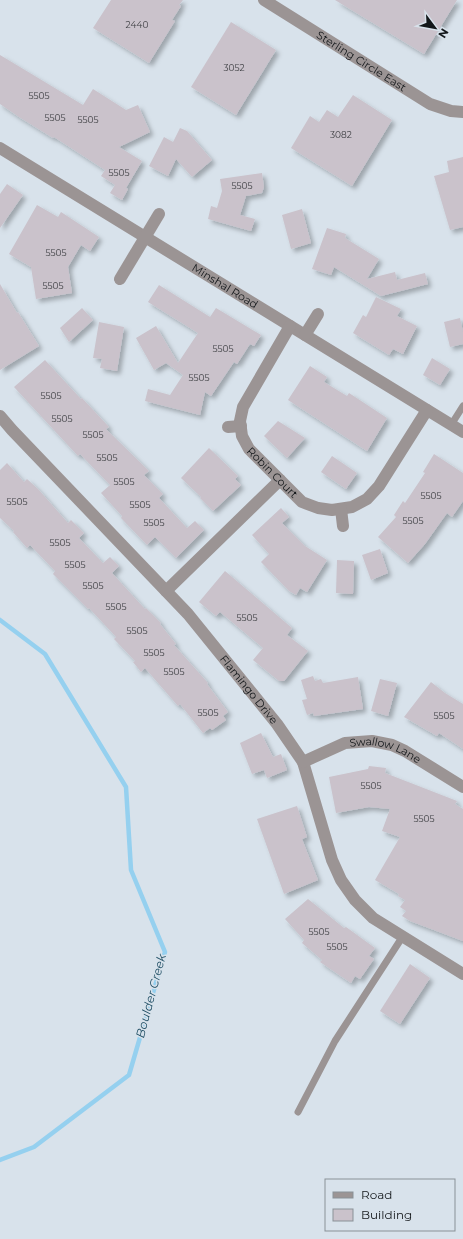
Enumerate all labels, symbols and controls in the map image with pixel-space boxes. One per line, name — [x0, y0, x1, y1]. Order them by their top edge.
north arrow — [415, 8, 455, 48]
house number: 2440 — [126, 19, 148, 30]
text: N — [435, 26, 452, 41]
street label: Sterling Circle East — [314, 28, 409, 95]
house number: 3052 — [223, 62, 245, 73]
house number: 5505 — [28, 90, 50, 101]
house number: 5505 — [44, 112, 66, 123]
house number: 5505 — [77, 114, 99, 125]
house number: 3082 — [330, 129, 352, 140]
house number: 5505 — [108, 167, 130, 178]
house number: 5505 — [231, 180, 253, 191]
house number: 5505 — [45, 247, 67, 258]
street label: Minshal Road — [189, 260, 261, 312]
house number: 5505 — [42, 280, 64, 291]
house number: 5505 — [212, 343, 234, 354]
house number: 5505 — [188, 372, 210, 383]
house number: 5505 — [40, 390, 62, 401]
house number: 5505 — [51, 413, 73, 424]
house number: 5505 — [82, 429, 104, 440]
street label: Robin Court — [244, 444, 301, 501]
house number: 5505 — [96, 452, 118, 463]
house number: 5505 — [113, 476, 135, 487]
house number: 5505 — [420, 490, 442, 501]
house number: 5505 — [6, 496, 28, 507]
house number: 5505 — [129, 499, 151, 510]
house number: 5505 — [402, 515, 424, 526]
house number: 5505 — [143, 517, 165, 528]
house number: 5505 — [49, 537, 71, 548]
house number: 5505 — [64, 559, 86, 570]
house number: 5505 — [82, 580, 104, 591]
house number: 5505 — [105, 601, 127, 612]
house number: 5505 — [236, 612, 258, 623]
house number: 5505 — [126, 625, 148, 636]
house number: 5505 — [143, 647, 165, 658]
street label: Flamingo Drive — [217, 652, 281, 727]
house number: 5505 — [163, 666, 185, 677]
house number: 5505 — [197, 707, 219, 718]
house number: 5505 — [433, 710, 455, 721]
street label: Swallow Lane — [349, 734, 424, 766]
house number: 5505 — [360, 780, 382, 791]
house number: 5505 — [413, 813, 435, 824]
house number: 5505 — [308, 926, 330, 937]
house number: 5505 — [326, 941, 348, 952]
water label: Boulder Creek — [132, 952, 169, 1039]
legend — [325, 1179, 455, 1231]
text: Road — [361, 1187, 392, 1202]
text: Building — [361, 1207, 412, 1222]

